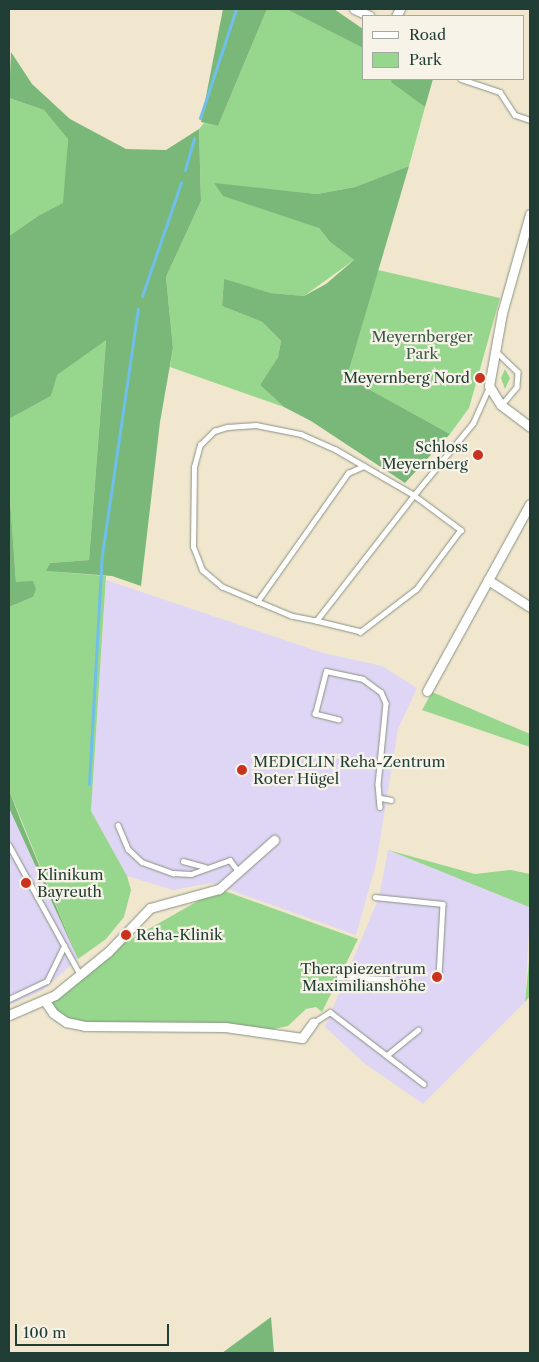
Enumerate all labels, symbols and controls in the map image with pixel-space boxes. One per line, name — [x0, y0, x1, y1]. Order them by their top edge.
legend — [362, 15, 524, 80]
text: Road — [409, 25, 446, 44]
text: Park — [409, 50, 442, 69]
park label: Meyernberger Park — [371, 327, 473, 362]
place label: Meyernberg Nord — [343, 369, 470, 387]
marker: Meyernberg Nord — [474, 372, 486, 384]
place label: Schloss Meyernberg — [381, 437, 468, 472]
marker: Schloss Meyernberg — [472, 449, 484, 461]
place label: MEDICLIN Reha-Zentrum Roter Hügel — [253, 752, 445, 787]
marker: MEDICLIN Reha-Zentrum Roter Hügel — [235, 763, 249, 777]
place label: Klinikum Bayreuth — [37, 865, 104, 900]
marker: Klinikum Bayreuth — [19, 876, 33, 890]
place label: Reha-Klinik — [136, 926, 223, 944]
marker: Reha-Klinik — [120, 929, 132, 941]
place label: Therapiezentrum Maximilianshöhe — [300, 959, 426, 994]
marker: Therapiezentrum Maximilianshöhe — [430, 970, 444, 984]
scale bar — [18, 1314, 171, 1346]
text: 100 m — [23, 1323, 66, 1342]

